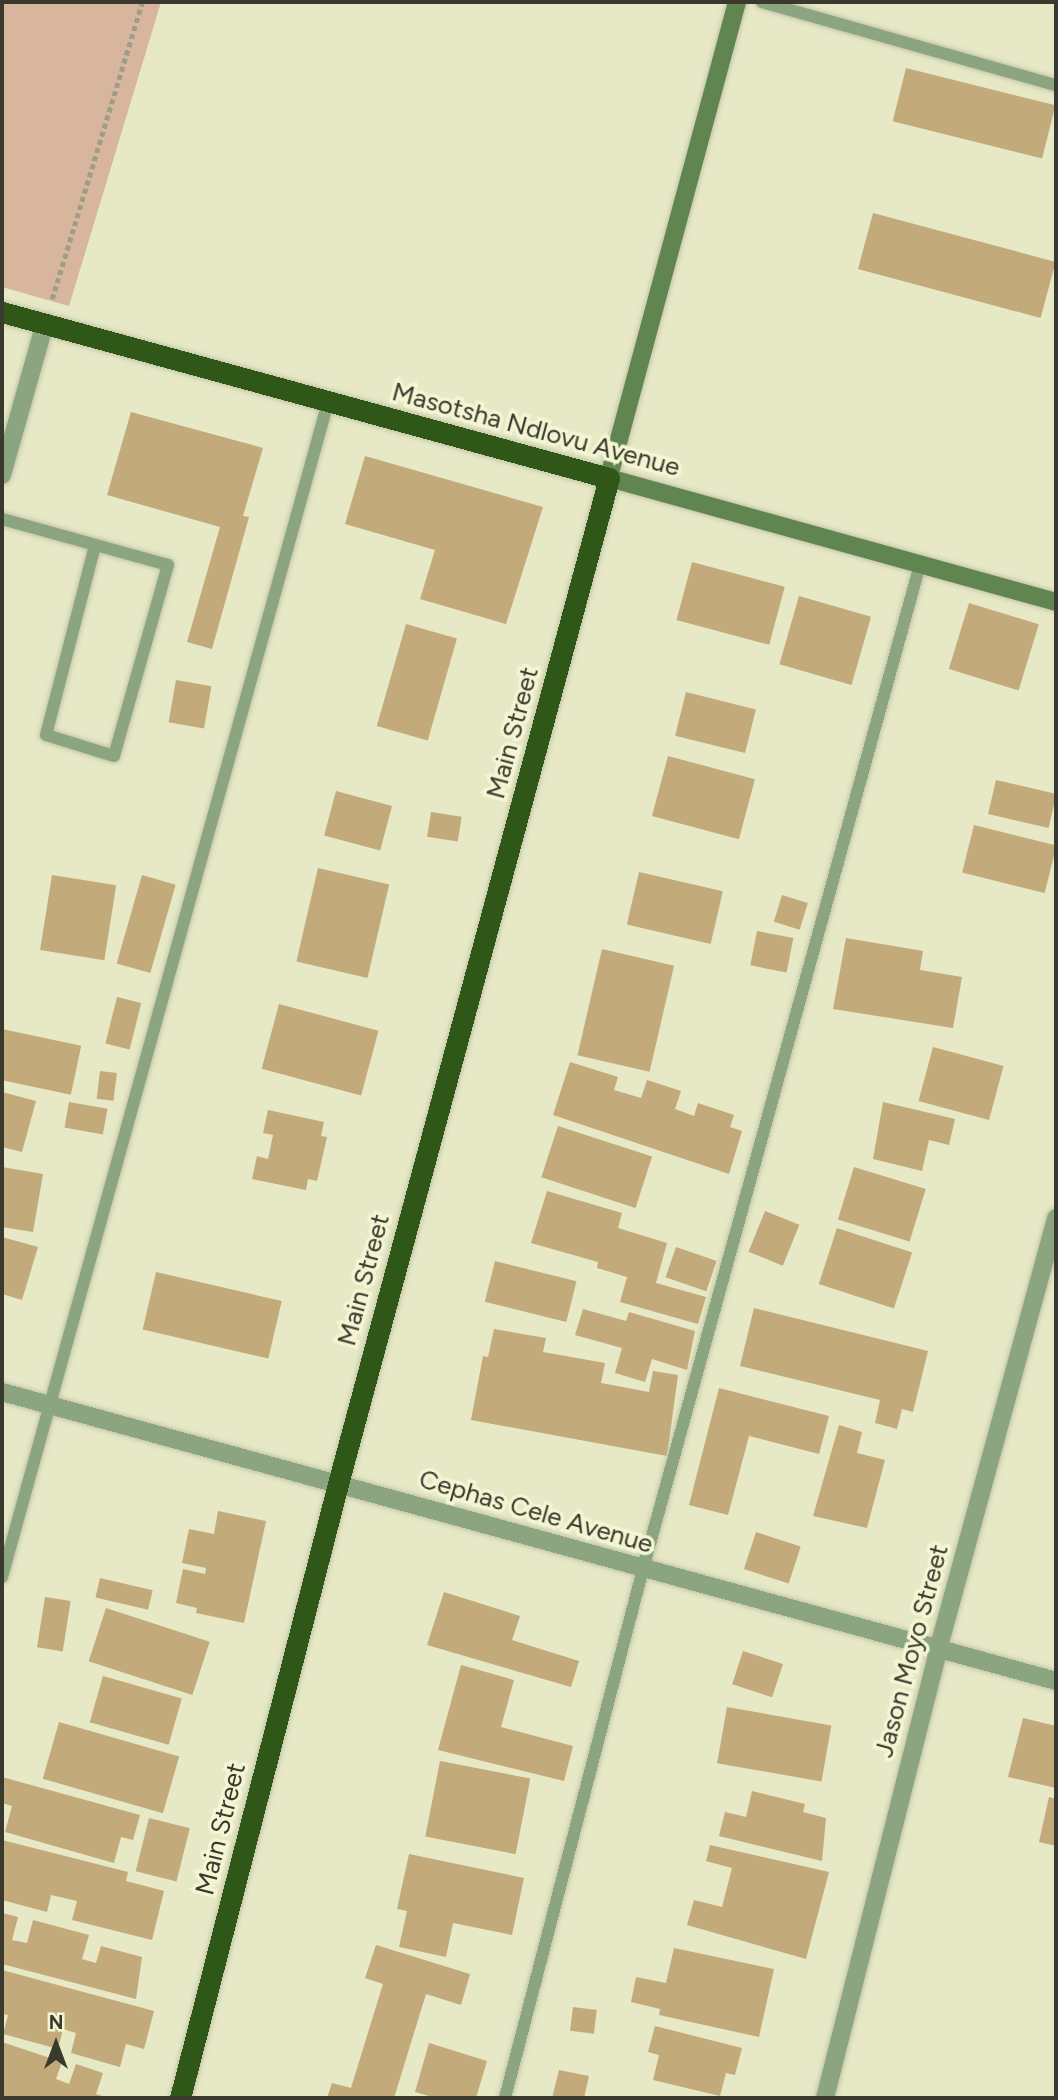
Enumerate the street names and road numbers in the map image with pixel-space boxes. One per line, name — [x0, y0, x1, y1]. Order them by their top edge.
street label: Masotsha Ndlovu Avenue — [389, 377, 683, 483]
street label: Main Street — [480, 664, 546, 802]
street label: Main Street — [331, 1211, 397, 1349]
street label: Cephas Cele Avenue — [415, 1464, 657, 1560]
street label: Jason Moyo Street — [869, 1541, 955, 1761]
street label: Main Street — [190, 1760, 252, 1898]

